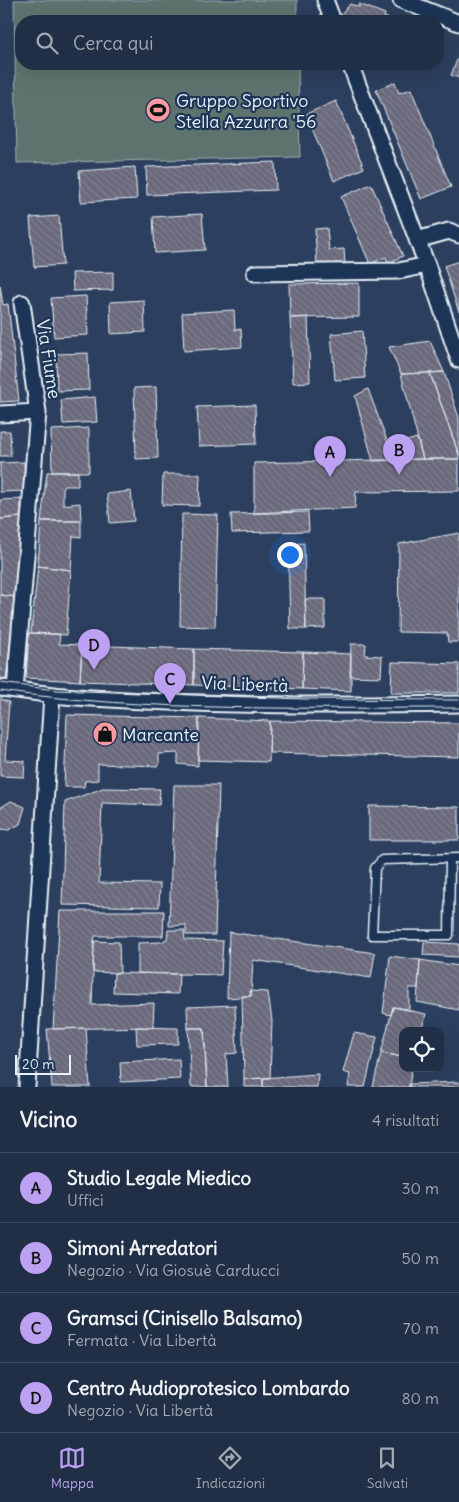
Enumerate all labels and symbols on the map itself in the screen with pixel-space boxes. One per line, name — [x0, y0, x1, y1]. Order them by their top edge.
place label: Gruppo Sportivo Stella Azzurra '56 — [176, 89, 316, 133]
sports icon: Gruppo Sportivo Stella Azzurra '56 — [145, 97, 171, 123]
street label: Via Fiume — [31, 318, 67, 400]
pin: B — [383, 434, 415, 475]
pin: A — [314, 436, 346, 477]
your location — [277, 542, 303, 568]
pin: D — [78, 629, 110, 670]
pin: C — [154, 663, 186, 704]
street label: Via Libertà — [201, 671, 289, 697]
shop icon: Marcante — [92, 721, 118, 747]
place label: Marcante — [122, 723, 199, 746]
scale bar — [15, 1052, 71, 1075]

